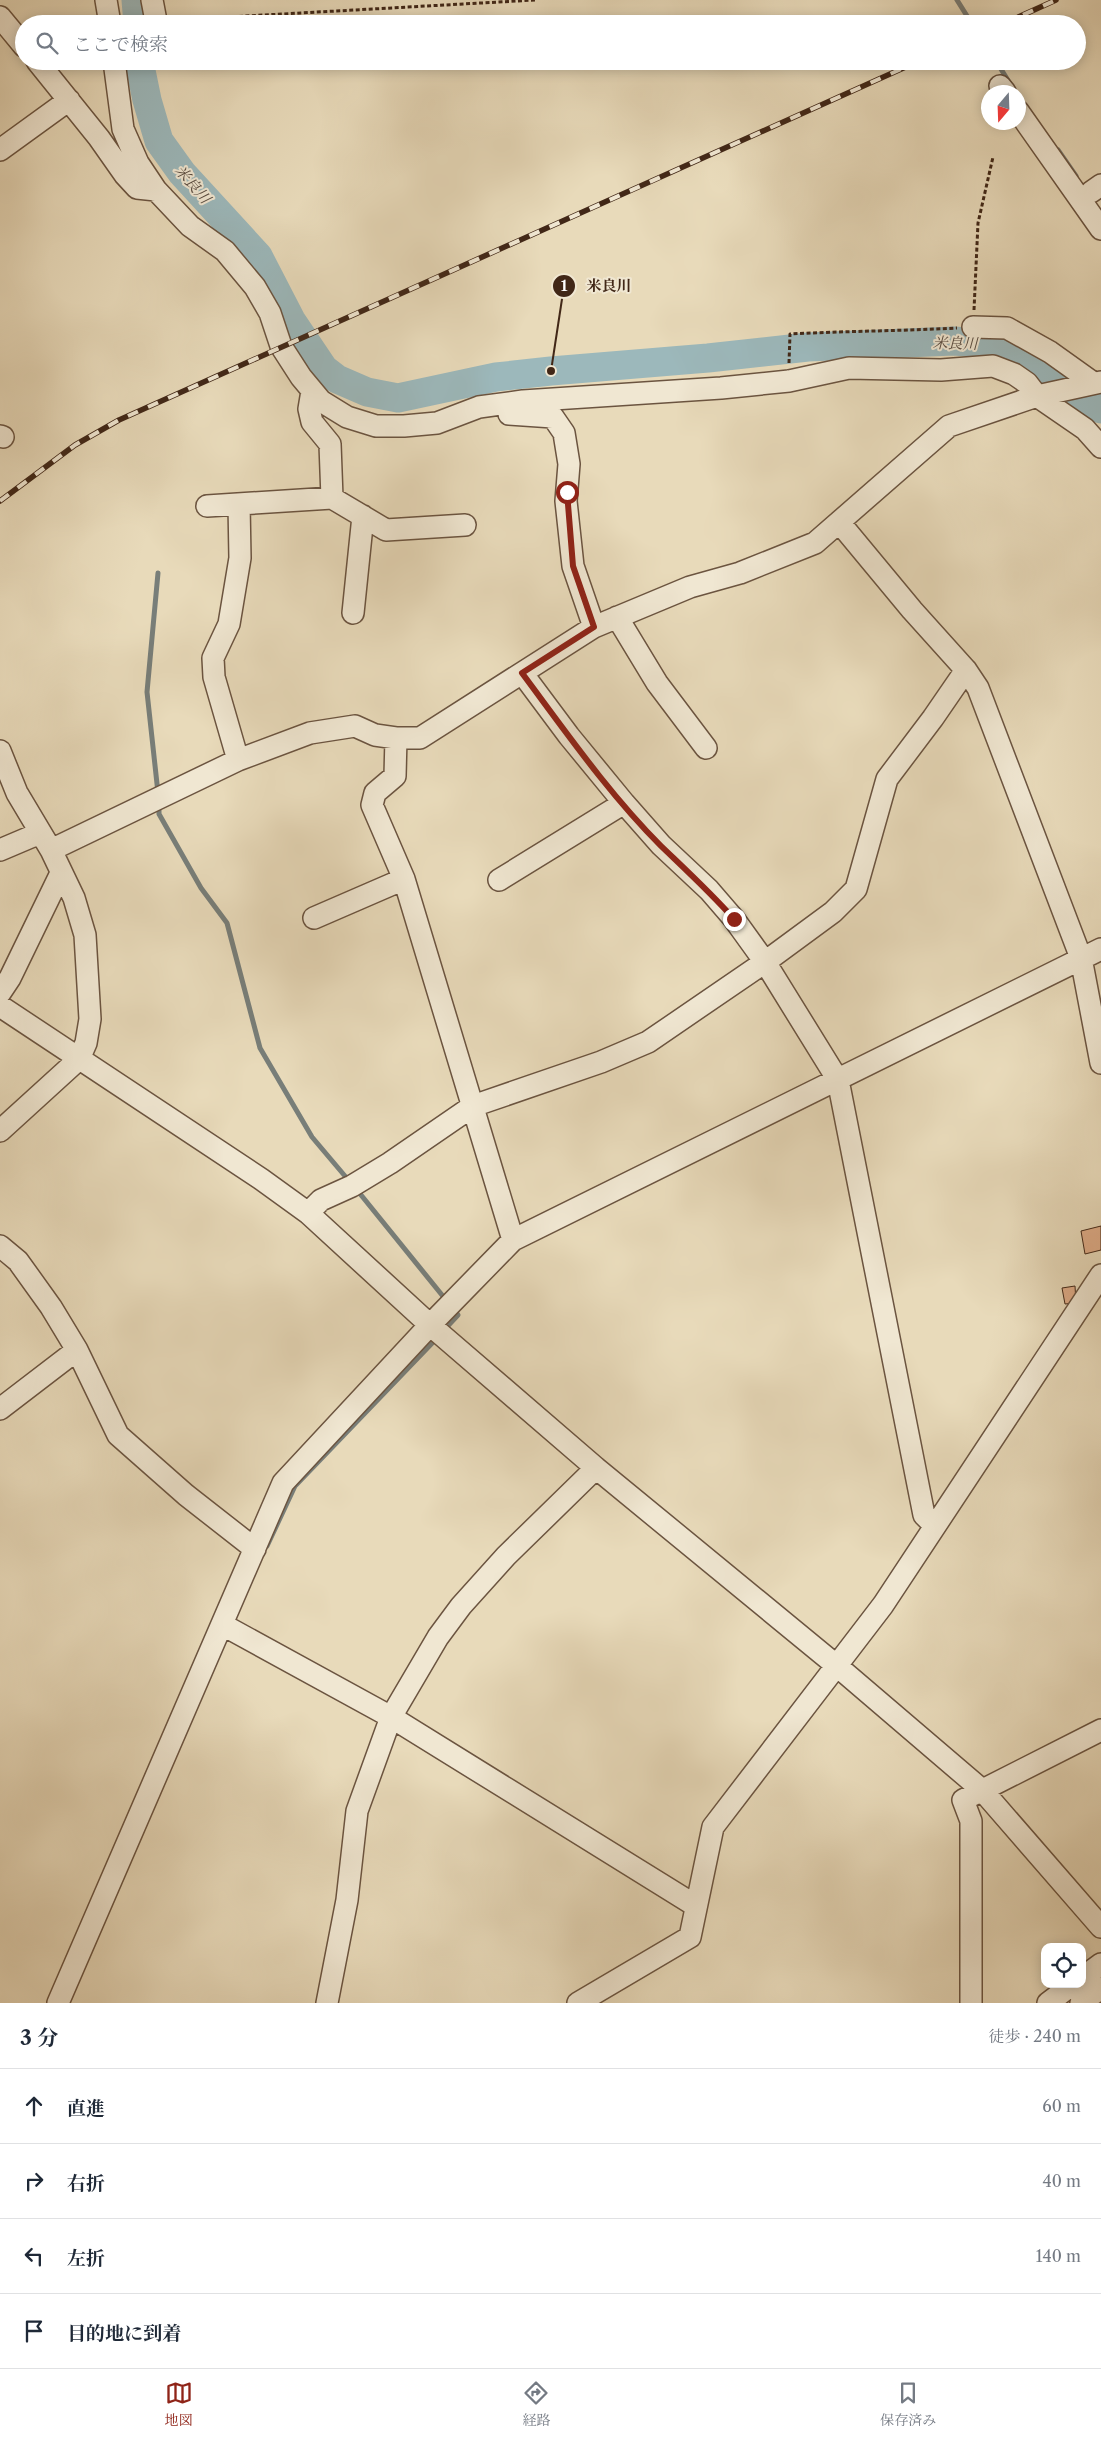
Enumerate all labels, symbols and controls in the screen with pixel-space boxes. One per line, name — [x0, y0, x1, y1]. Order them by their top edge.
search box — [15, 15, 1086, 70]
icon: search — [33, 29, 61, 57]
text: ここで検索 — [73, 33, 168, 56]
north arrow — [981, 85, 1026, 130]
water label: 米良川 — [171, 161, 216, 209]
callout: 米良川 — [551, 271, 641, 301]
text: 1 — [561, 276, 568, 295]
text: 米良川 — [586, 276, 632, 295]
water label: 米良川 — [932, 333, 980, 353]
route start — [556, 481, 579, 504]
route end — [723, 908, 746, 931]
map controls — [1041, 1943, 1086, 1988]
button: locate — [1041, 1943, 1086, 1988]
text: 3 分 — [20, 2025, 58, 2050]
text: 徒歩 · 240 m — [988, 2026, 1081, 2046]
icon: ahead — [20, 2092, 48, 2120]
text: 60 m — [1042, 2096, 1081, 2116]
text: 直進 — [67, 2097, 105, 2120]
icon: right — [20, 2167, 48, 2195]
text: 40 m — [1042, 2171, 1081, 2191]
text: 右折 — [67, 2172, 105, 2195]
icon: left — [20, 2242, 48, 2270]
text: 140 m — [1036, 2246, 1081, 2266]
text: 左折 — [67, 2247, 105, 2270]
icon: arrive — [20, 2317, 48, 2345]
text: 目的地に到着 — [67, 2322, 181, 2345]
tab: 地図 — [165, 2379, 193, 2429]
tab: 経路 — [522, 2379, 550, 2429]
tab: 保存済み — [880, 2379, 936, 2429]

